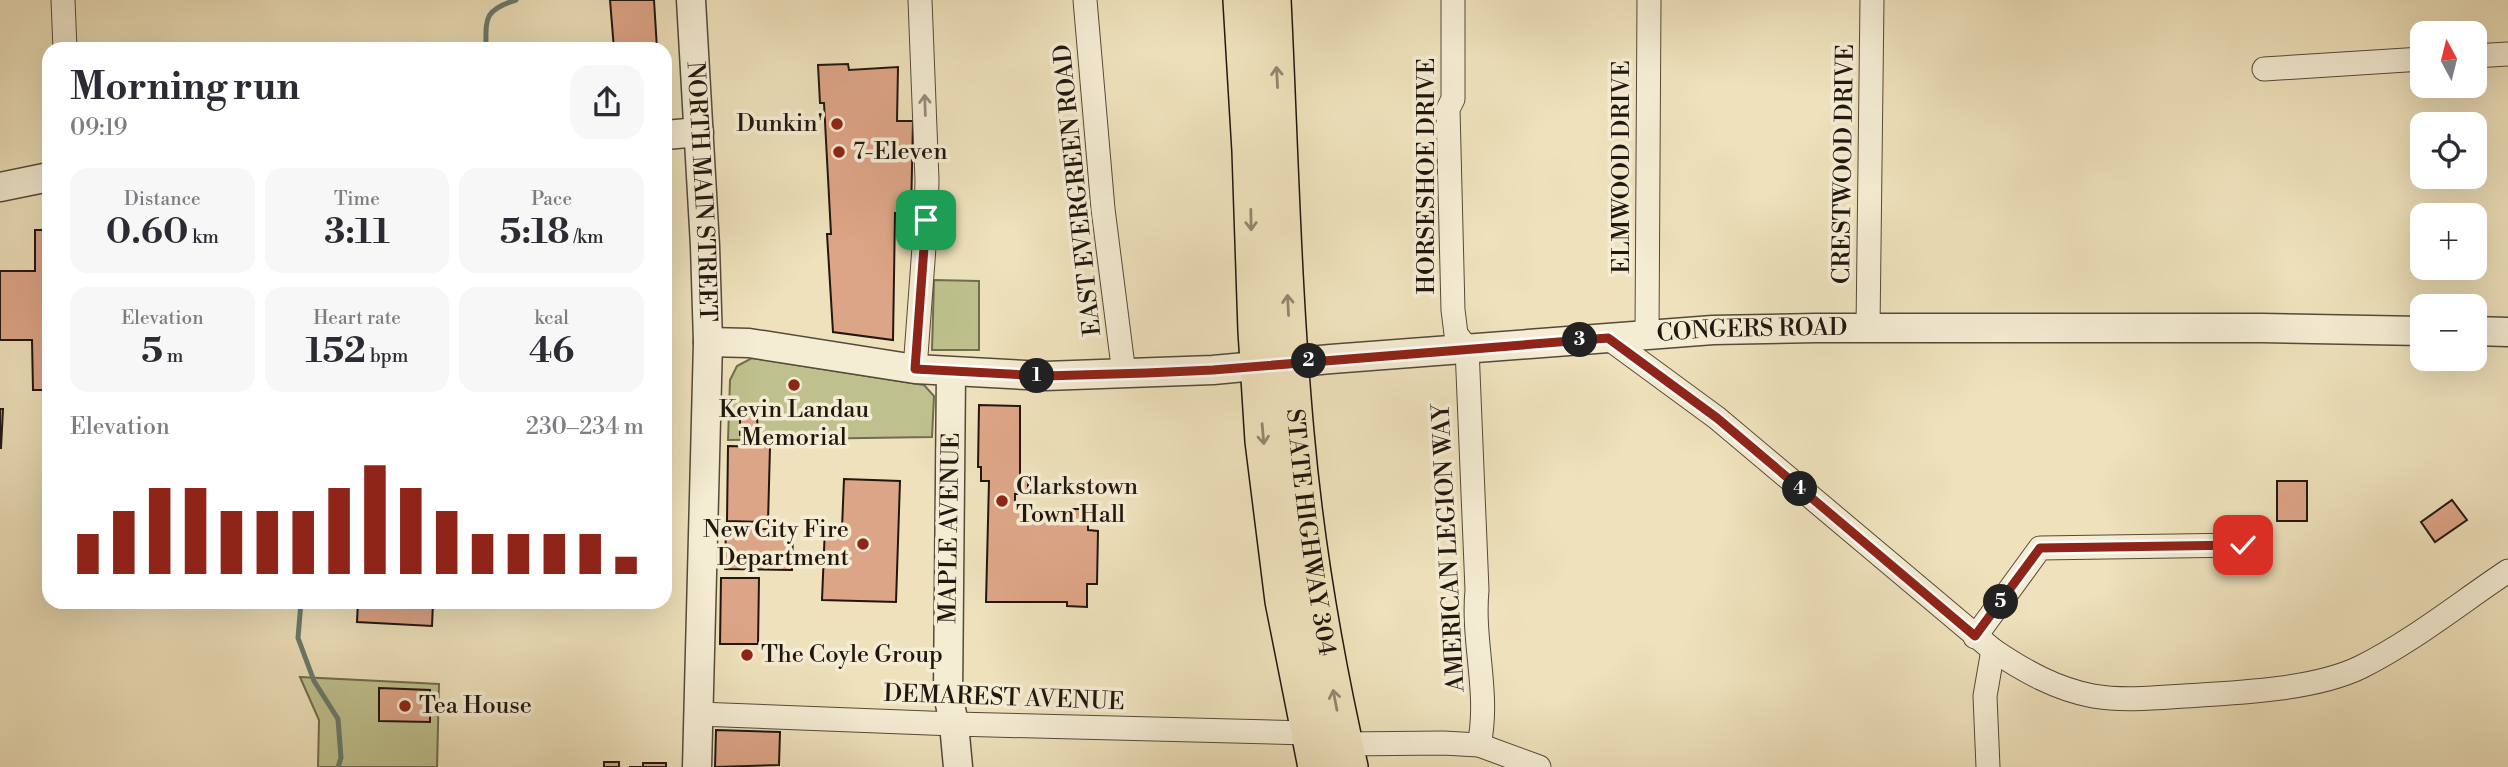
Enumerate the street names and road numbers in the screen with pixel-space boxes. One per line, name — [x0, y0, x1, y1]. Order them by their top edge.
street label: EAST EVERGREEN ROAD — [1048, 43, 1108, 337]
street label: CRESTWOOD DRIVE — [1827, 44, 1861, 284]
street label: HORSESHOE DRIVE — [1412, 58, 1442, 294]
street label: ELMWOOD DRIVE — [1607, 60, 1637, 274]
street label: NORTH MAIN STREET — [680, 61, 722, 322]
street label: CONGERS ROAD — [1656, 313, 1848, 349]
street label: AMERICAN LEGION WAY — [1426, 402, 1472, 694]
street label: STATE HIGHWAY 304 — [1279, 408, 1342, 658]
street label: MAPLE AVENUE — [933, 432, 967, 624]
street label: DEMAREST AVENUE — [883, 679, 1125, 717]

